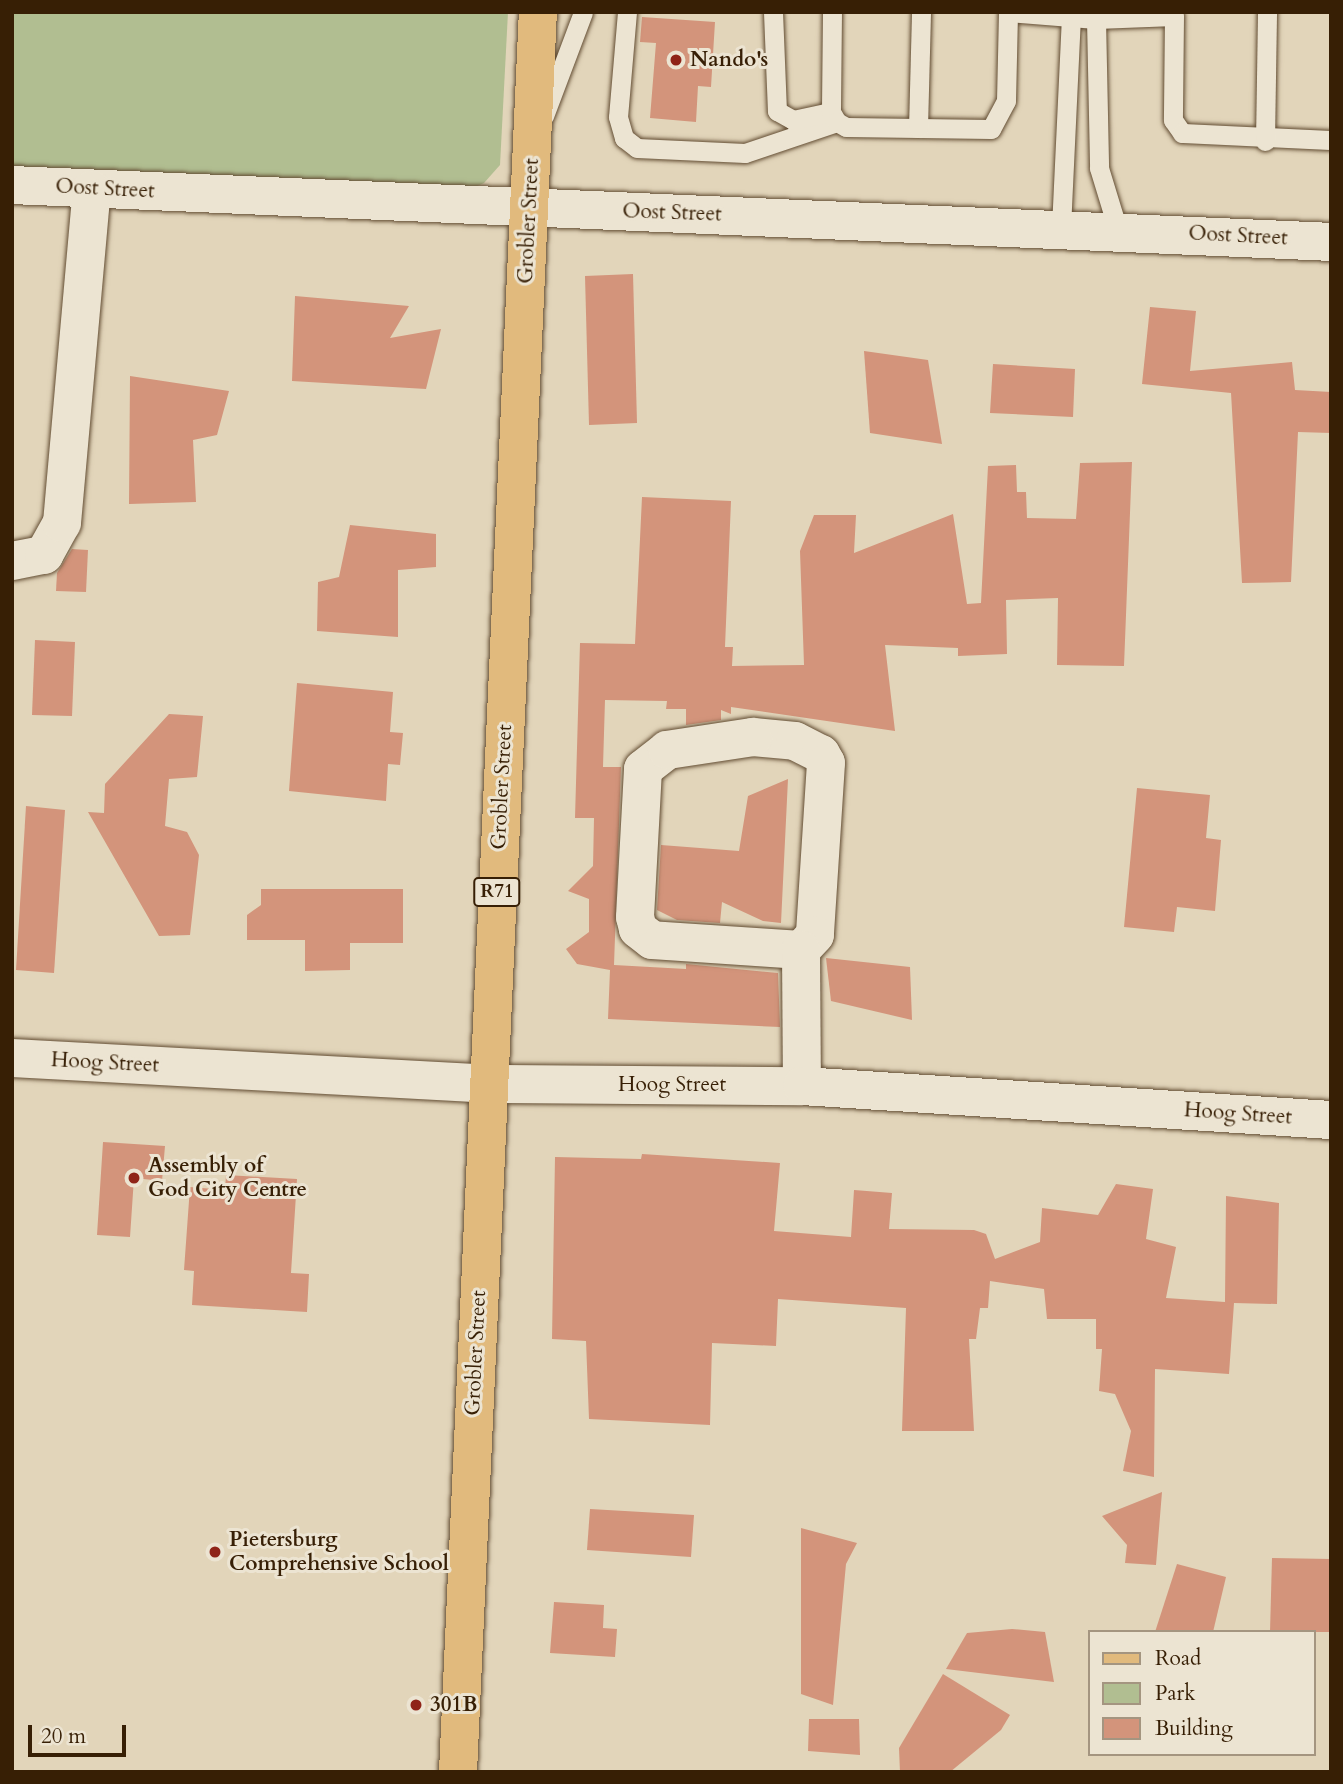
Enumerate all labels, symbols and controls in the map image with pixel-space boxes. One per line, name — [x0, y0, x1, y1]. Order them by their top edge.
place label: Nando's — [690, 47, 768, 73]
marker: Nando's — [668, 52, 684, 68]
street label: Grobler Street — [513, 158, 545, 284]
street label: Oost Street — [55, 174, 155, 204]
street label: Oost Street — [622, 199, 722, 227]
street label: Oost Street — [1188, 221, 1288, 251]
street label: Grobler Street — [486, 724, 518, 850]
road number: R71 — [472, 876, 522, 908]
street label: Hoog Street — [50, 1048, 160, 1078]
street label: Hoog Street — [618, 1072, 726, 1098]
street label: Hoog Street — [1183, 1098, 1293, 1130]
place label: Assembly of God City Centre — [148, 1153, 307, 1203]
marker: Assembly of God City Centre — [126, 1170, 142, 1186]
street label: Grobler Street — [460, 1290, 492, 1416]
place label: Pietersburg Comprehensive School — [229, 1527, 449, 1577]
marker: Pietersburg Comprehensive School — [207, 1544, 223, 1560]
legend — [1088, 1630, 1315, 1756]
text: Road — [1155, 1644, 1201, 1673]
text: Park — [1155, 1679, 1195, 1708]
place label: 301B — [430, 1692, 477, 1718]
marker: 301B — [408, 1697, 424, 1713]
scale bar — [32, 1710, 130, 1754]
text: Building — [1155, 1714, 1233, 1743]
text: 20 m — [41, 1722, 86, 1751]

